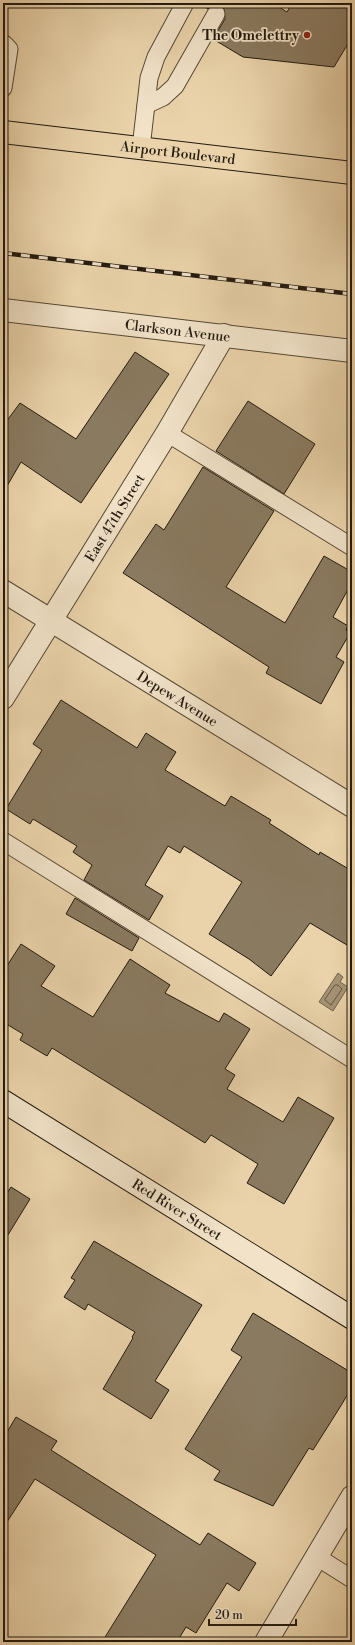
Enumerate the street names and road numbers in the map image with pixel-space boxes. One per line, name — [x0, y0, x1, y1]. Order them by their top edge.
street label: Airport Boulevard — [118, 138, 236, 169]
street label: Clarkson Avenue — [124, 316, 231, 347]
street label: East 47th Street — [81, 471, 149, 566]
street label: Depew Avenue — [133, 668, 221, 731]
street label: Red River Street — [128, 1175, 225, 1245]

